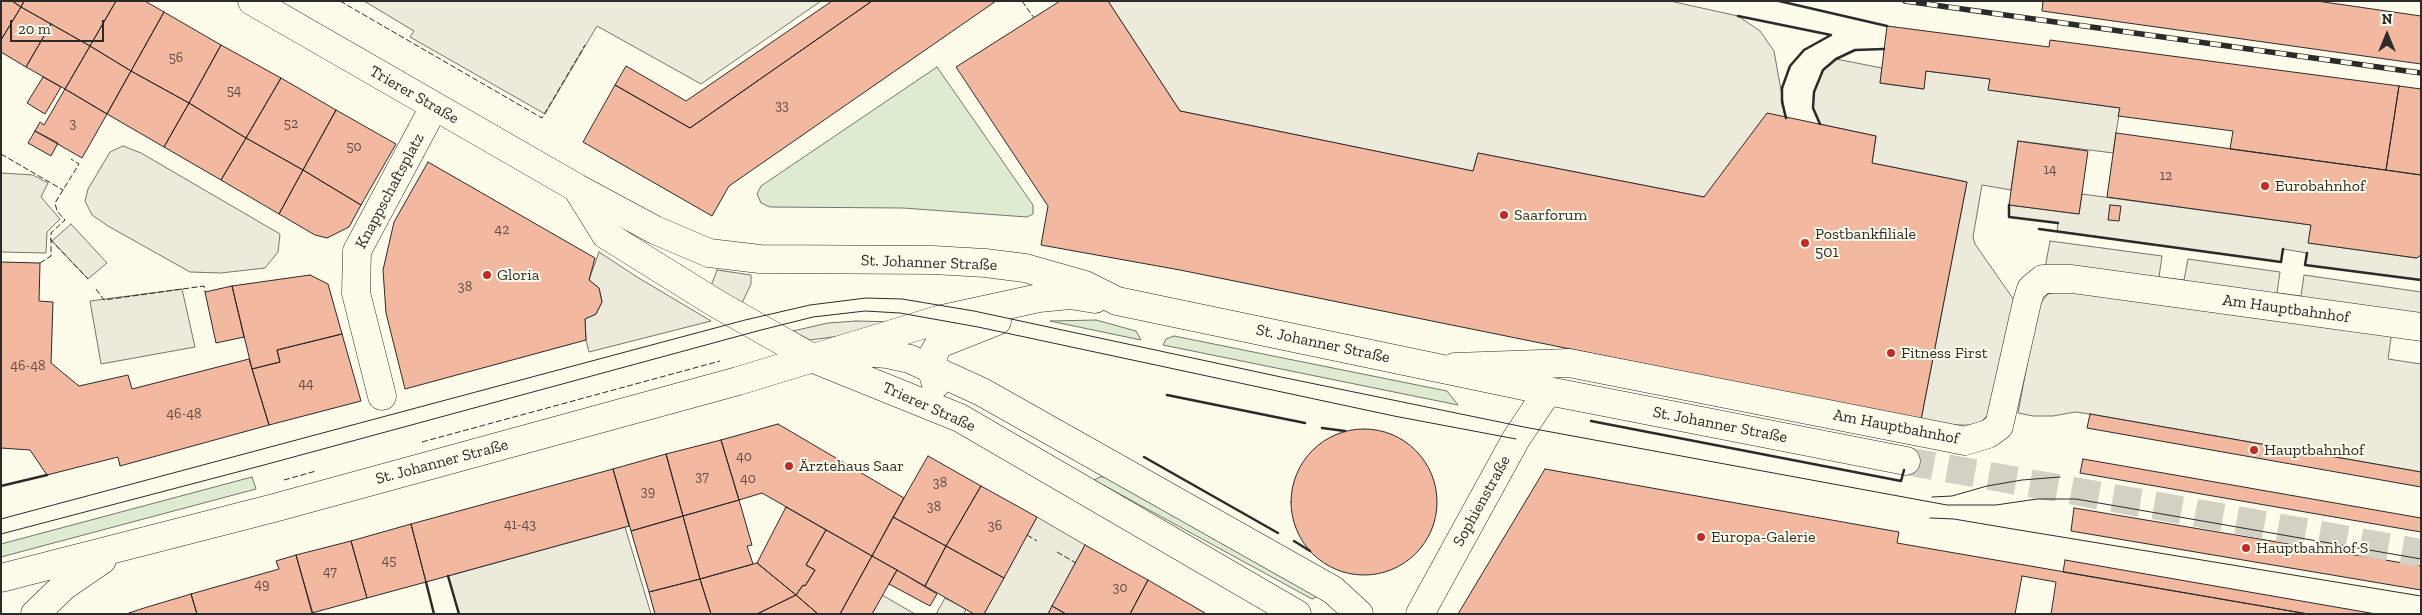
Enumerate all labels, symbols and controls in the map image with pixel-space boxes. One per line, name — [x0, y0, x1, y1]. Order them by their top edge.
scale bar — [12, 10, 106, 42]
north arrow — [2362, 10, 2412, 60]
text: N — [2382, 11, 2392, 28]
text: 20 m — [18, 20, 51, 38]
house number: 56 — [169, 50, 183, 66]
street label: Trierer Straße — [366, 62, 462, 128]
house number: 54 — [227, 83, 241, 99]
house number: 33 — [775, 98, 789, 114]
house number: 3 — [70, 116, 76, 132]
house number: 52 — [284, 116, 298, 132]
street label: Knappschaftsplatz — [351, 130, 429, 252]
house number: 50 — [346, 139, 362, 155]
house number: 14 — [2044, 162, 2056, 178]
house number: 12 — [2160, 168, 2172, 184]
place label: Eurobahnhof — [2275, 176, 2365, 196]
marker: Eurobahnhof — [2259, 180, 2271, 192]
place label: Saarforum — [1514, 205, 1587, 225]
marker: Saarforum — [1498, 209, 1510, 221]
house number: 42 — [495, 222, 509, 238]
place label: Postbankfiliale 501 — [1815, 224, 1916, 262]
marker: Postbankfiliale 501 — [1799, 237, 1811, 249]
street label: St. Johanner Straße — [861, 251, 997, 275]
place label: Gloria — [497, 265, 539, 285]
marker: Gloria — [481, 269, 493, 281]
house number: 38 — [458, 279, 472, 295]
street label: Am Hauptbahnhof — [2221, 291, 2351, 327]
street label: St. Johanner Straße — [1254, 320, 1392, 368]
place label: Fitness First — [1901, 343, 1988, 363]
marker: Fitness First — [1885, 347, 1897, 359]
house number: 46-48 — [11, 358, 45, 374]
house number: 44 — [298, 376, 314, 392]
street label: Trierer Straße — [879, 378, 979, 436]
street label: St. Johanner Straße — [1651, 403, 1789, 447]
street label: Am Hauptbahnhof — [1831, 405, 1961, 449]
house number: 46-48 — [167, 406, 201, 422]
street label: St. Johanner Straße — [374, 435, 510, 489]
place label: Hauptbahnhof — [2264, 440, 2364, 460]
marker: Hauptbahnhof — [2248, 444, 2260, 456]
house number: 40 — [736, 449, 752, 465]
street label: Sophienstraße — [1449, 452, 1515, 550]
place label: Ärztehaus Saar — [799, 456, 904, 476]
marker: Ärztehaus Saar — [783, 460, 795, 472]
house number: 37 — [695, 469, 709, 485]
house number: 40 — [740, 471, 756, 487]
house number: 38 — [933, 475, 947, 491]
house number: 39 — [641, 484, 655, 500]
house number: 38 — [927, 499, 941, 515]
house number: 41-43 — [504, 517, 536, 533]
house number: 36 — [988, 518, 1002, 534]
place label: Europa-Galerie — [1711, 527, 1815, 547]
marker: Europa-Galerie — [1695, 531, 1707, 543]
place label: Hauptbahnhof S — [2256, 538, 2368, 558]
marker: Hauptbahnhof S — [2240, 542, 2252, 554]
house number: 45 — [382, 553, 396, 569]
house number: 47 — [323, 564, 337, 580]
house number: 49 — [255, 577, 269, 593]
house number: 30 — [1113, 580, 1127, 596]

